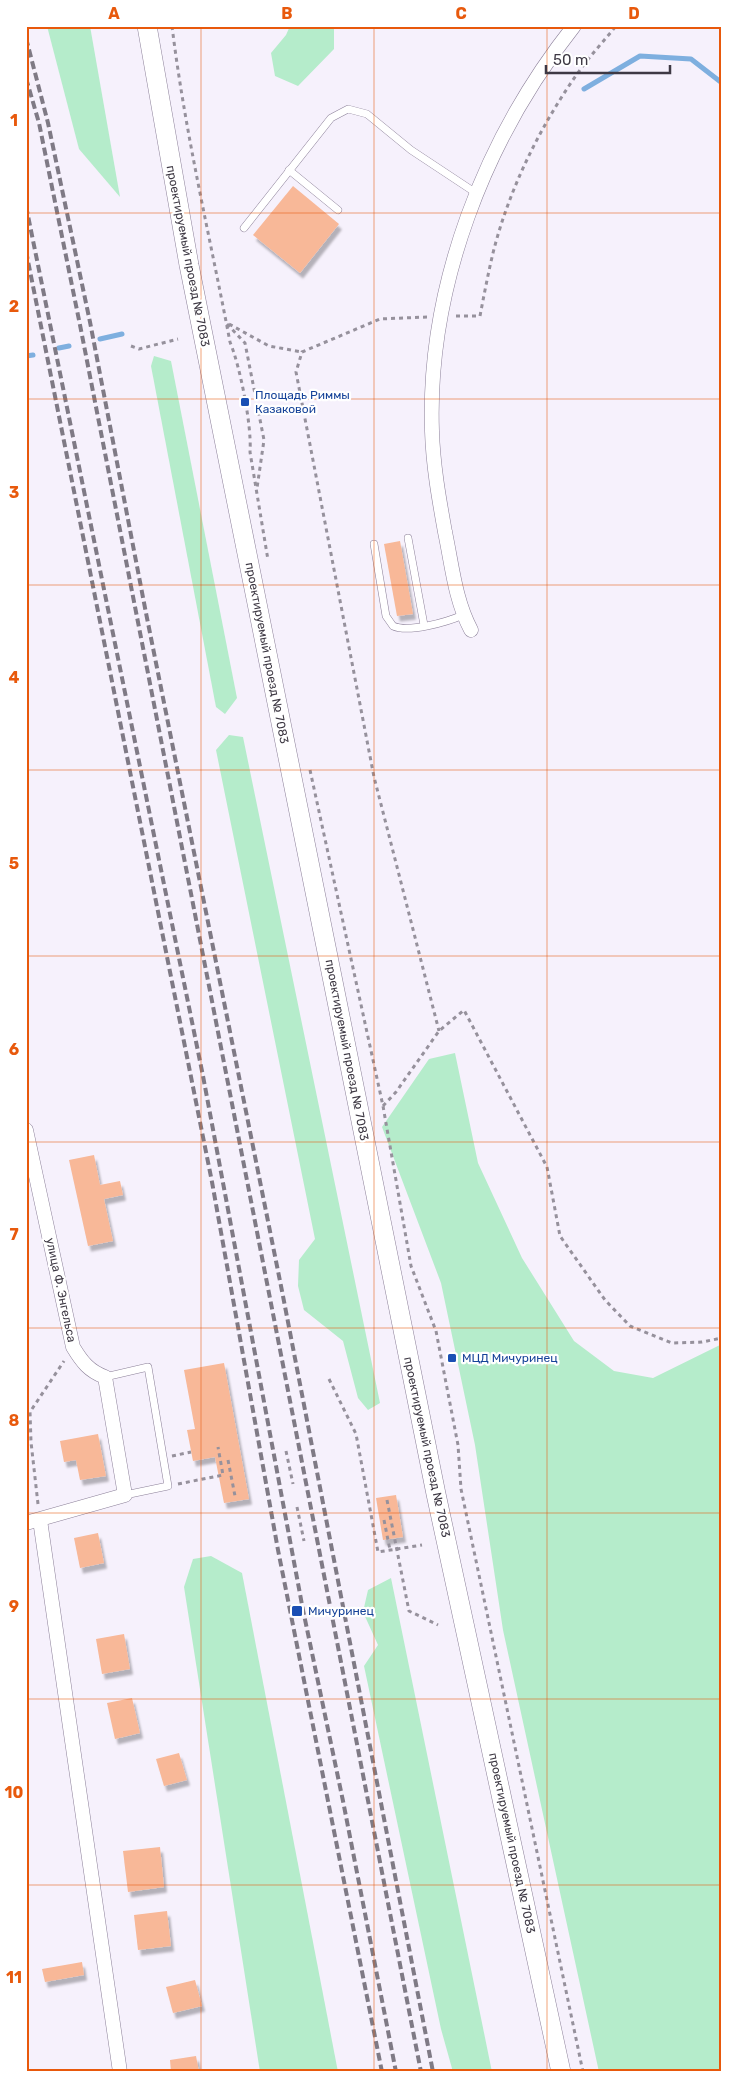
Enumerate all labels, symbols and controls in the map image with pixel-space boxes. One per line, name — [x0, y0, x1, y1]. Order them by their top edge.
text: A — [108, 4, 120, 23]
text: B — [281, 4, 293, 23]
text: C — [455, 4, 467, 23]
text: D — [628, 4, 640, 23]
scale bar — [546, 42, 669, 74]
text: 50 m — [553, 51, 588, 69]
text: 1 — [10, 111, 18, 130]
street label: проектируемый проезд № 7083 — [164, 164, 212, 348]
text: 2 — [9, 297, 19, 316]
place label: Площадь Риммы Казаковой — [255, 388, 350, 416]
marker: Площадь Риммы Казаковой — [239, 396, 251, 408]
text: 3 — [9, 483, 19, 502]
street label: проектируемый проезд № 7083 — [243, 561, 291, 745]
text: 4 — [9, 668, 20, 687]
text: 5 — [9, 854, 19, 873]
street label: проектируемый проезд № 7083 — [323, 958, 371, 1142]
text: 6 — [9, 1040, 19, 1059]
text: 7 — [9, 1225, 19, 1244]
street label: улица Ф. Энгельса — [43, 1236, 79, 1344]
place label: МЦД Мичуринец — [462, 1351, 558, 1365]
marker: МЦД Мичуринец — [446, 1352, 458, 1364]
street label: проектируемый проезд № 7083 — [401, 1355, 453, 1539]
text: 8 — [9, 1411, 20, 1430]
text: 9 — [9, 1597, 19, 1616]
marker: Мичуринец — [290, 1604, 304, 1618]
place label: Мичуринец — [308, 1604, 375, 1618]
street label: проектируемый проезд № 7083 — [486, 1751, 538, 1935]
text: 10 — [5, 1783, 24, 1802]
text: 11 — [6, 1968, 22, 1987]

